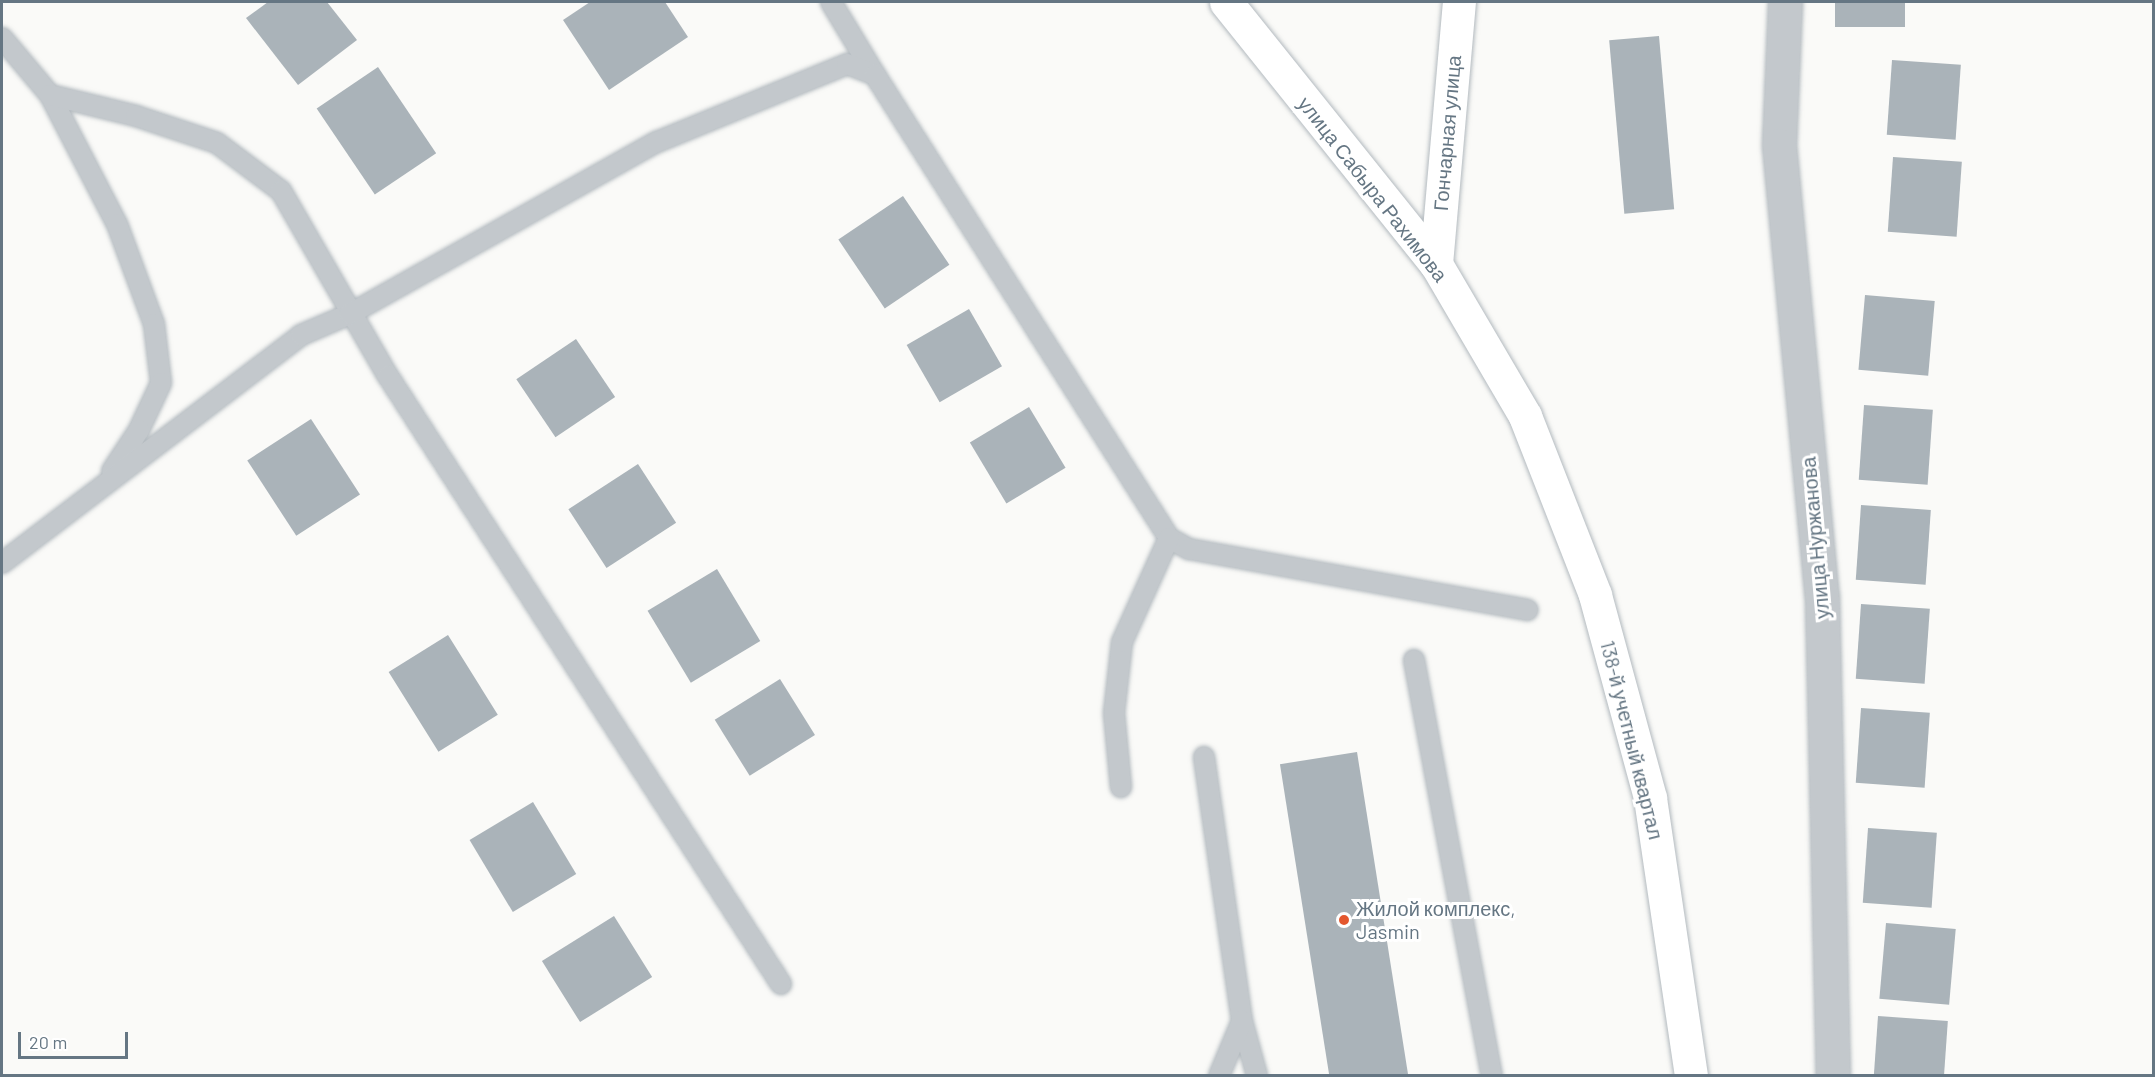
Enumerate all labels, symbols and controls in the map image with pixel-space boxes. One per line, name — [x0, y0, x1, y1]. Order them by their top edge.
street label: Гончарная улица — [1428, 54, 1466, 212]
street label: улица Сабыра Рахимова — [1293, 92, 1453, 286]
street label: улица Нуржанова — [1796, 456, 1834, 620]
street label: 138-й учетный квартал — [1596, 638, 1668, 842]
place label: Жилой комплекс, Jasmin — [1356, 897, 1516, 944]
marker: Жилой комплекс, Jasmin — [1337, 913, 1351, 927]
scale bar — [21, 1020, 130, 1058]
text: 20 m — [29, 1031, 67, 1053]

